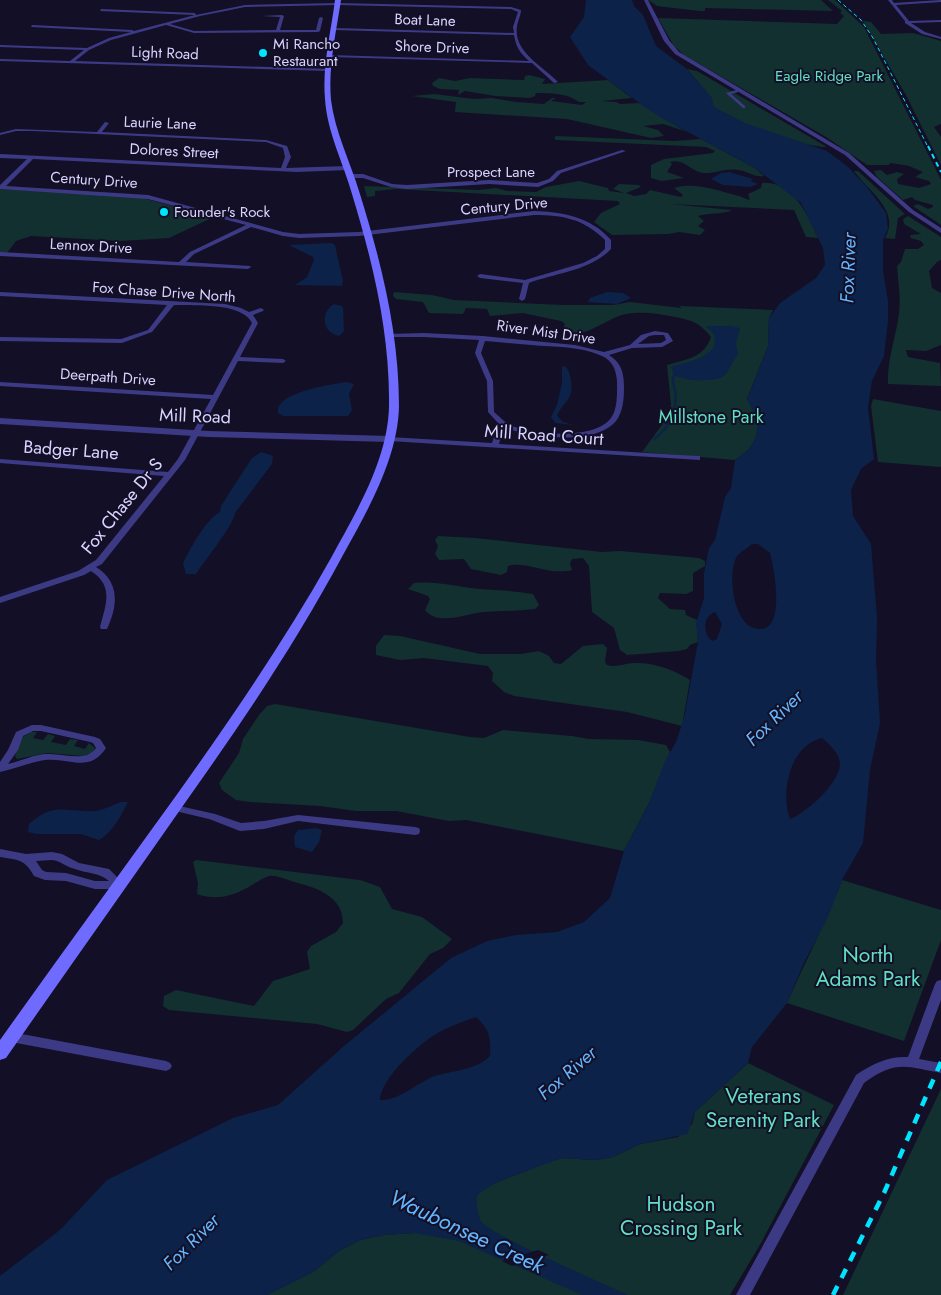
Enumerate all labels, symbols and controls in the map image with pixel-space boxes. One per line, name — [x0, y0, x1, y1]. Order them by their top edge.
street label: Boat Lane — [394, 8, 456, 32]
place label: Mi Rancho Restaurant — [273, 33, 340, 72]
street label: Shore Drive — [394, 35, 470, 59]
street label: Light Road — [131, 41, 199, 65]
marker: Mi Rancho Restaurant — [257, 47, 269, 59]
park label: Eagle Ridge Park — [775, 65, 883, 87]
street label: Laurie Lane — [123, 111, 197, 135]
street label: Dolores Street — [129, 138, 219, 164]
street label: Prospect Lane — [447, 161, 535, 183]
street label: Century Drive — [50, 166, 139, 194]
street label: Century Drive — [460, 191, 549, 221]
place label: Founder's Rock — [174, 201, 270, 223]
marker: Founder's Rock — [158, 206, 170, 218]
water label: Fox River — [833, 231, 863, 304]
street label: Lennox Drive — [49, 233, 133, 259]
street label: Fox Chase Drive North — [92, 276, 236, 308]
street label: River Mist Drive — [495, 314, 597, 350]
street label: Deerpath Drive — [59, 363, 157, 391]
street label: Mill Road — [159, 402, 231, 430]
park label: Millstone Park — [658, 404, 764, 430]
street label: Mill Road Court — [484, 418, 605, 452]
street label: Badger Lane — [22, 434, 120, 466]
street label: Fox Chase Dr S — [75, 452, 169, 560]
water label: Fox River — [739, 683, 810, 752]
park label: North Adams Park — [816, 940, 921, 994]
water label: Fox River — [531, 1039, 604, 1106]
park label: Veterans Serenity Park — [706, 1081, 821, 1135]
water label: Waubonsee Creek — [384, 1181, 551, 1282]
park label: Hudson Crossing Park — [620, 1189, 743, 1243]
water label: Fox River — [156, 1206, 227, 1277]

